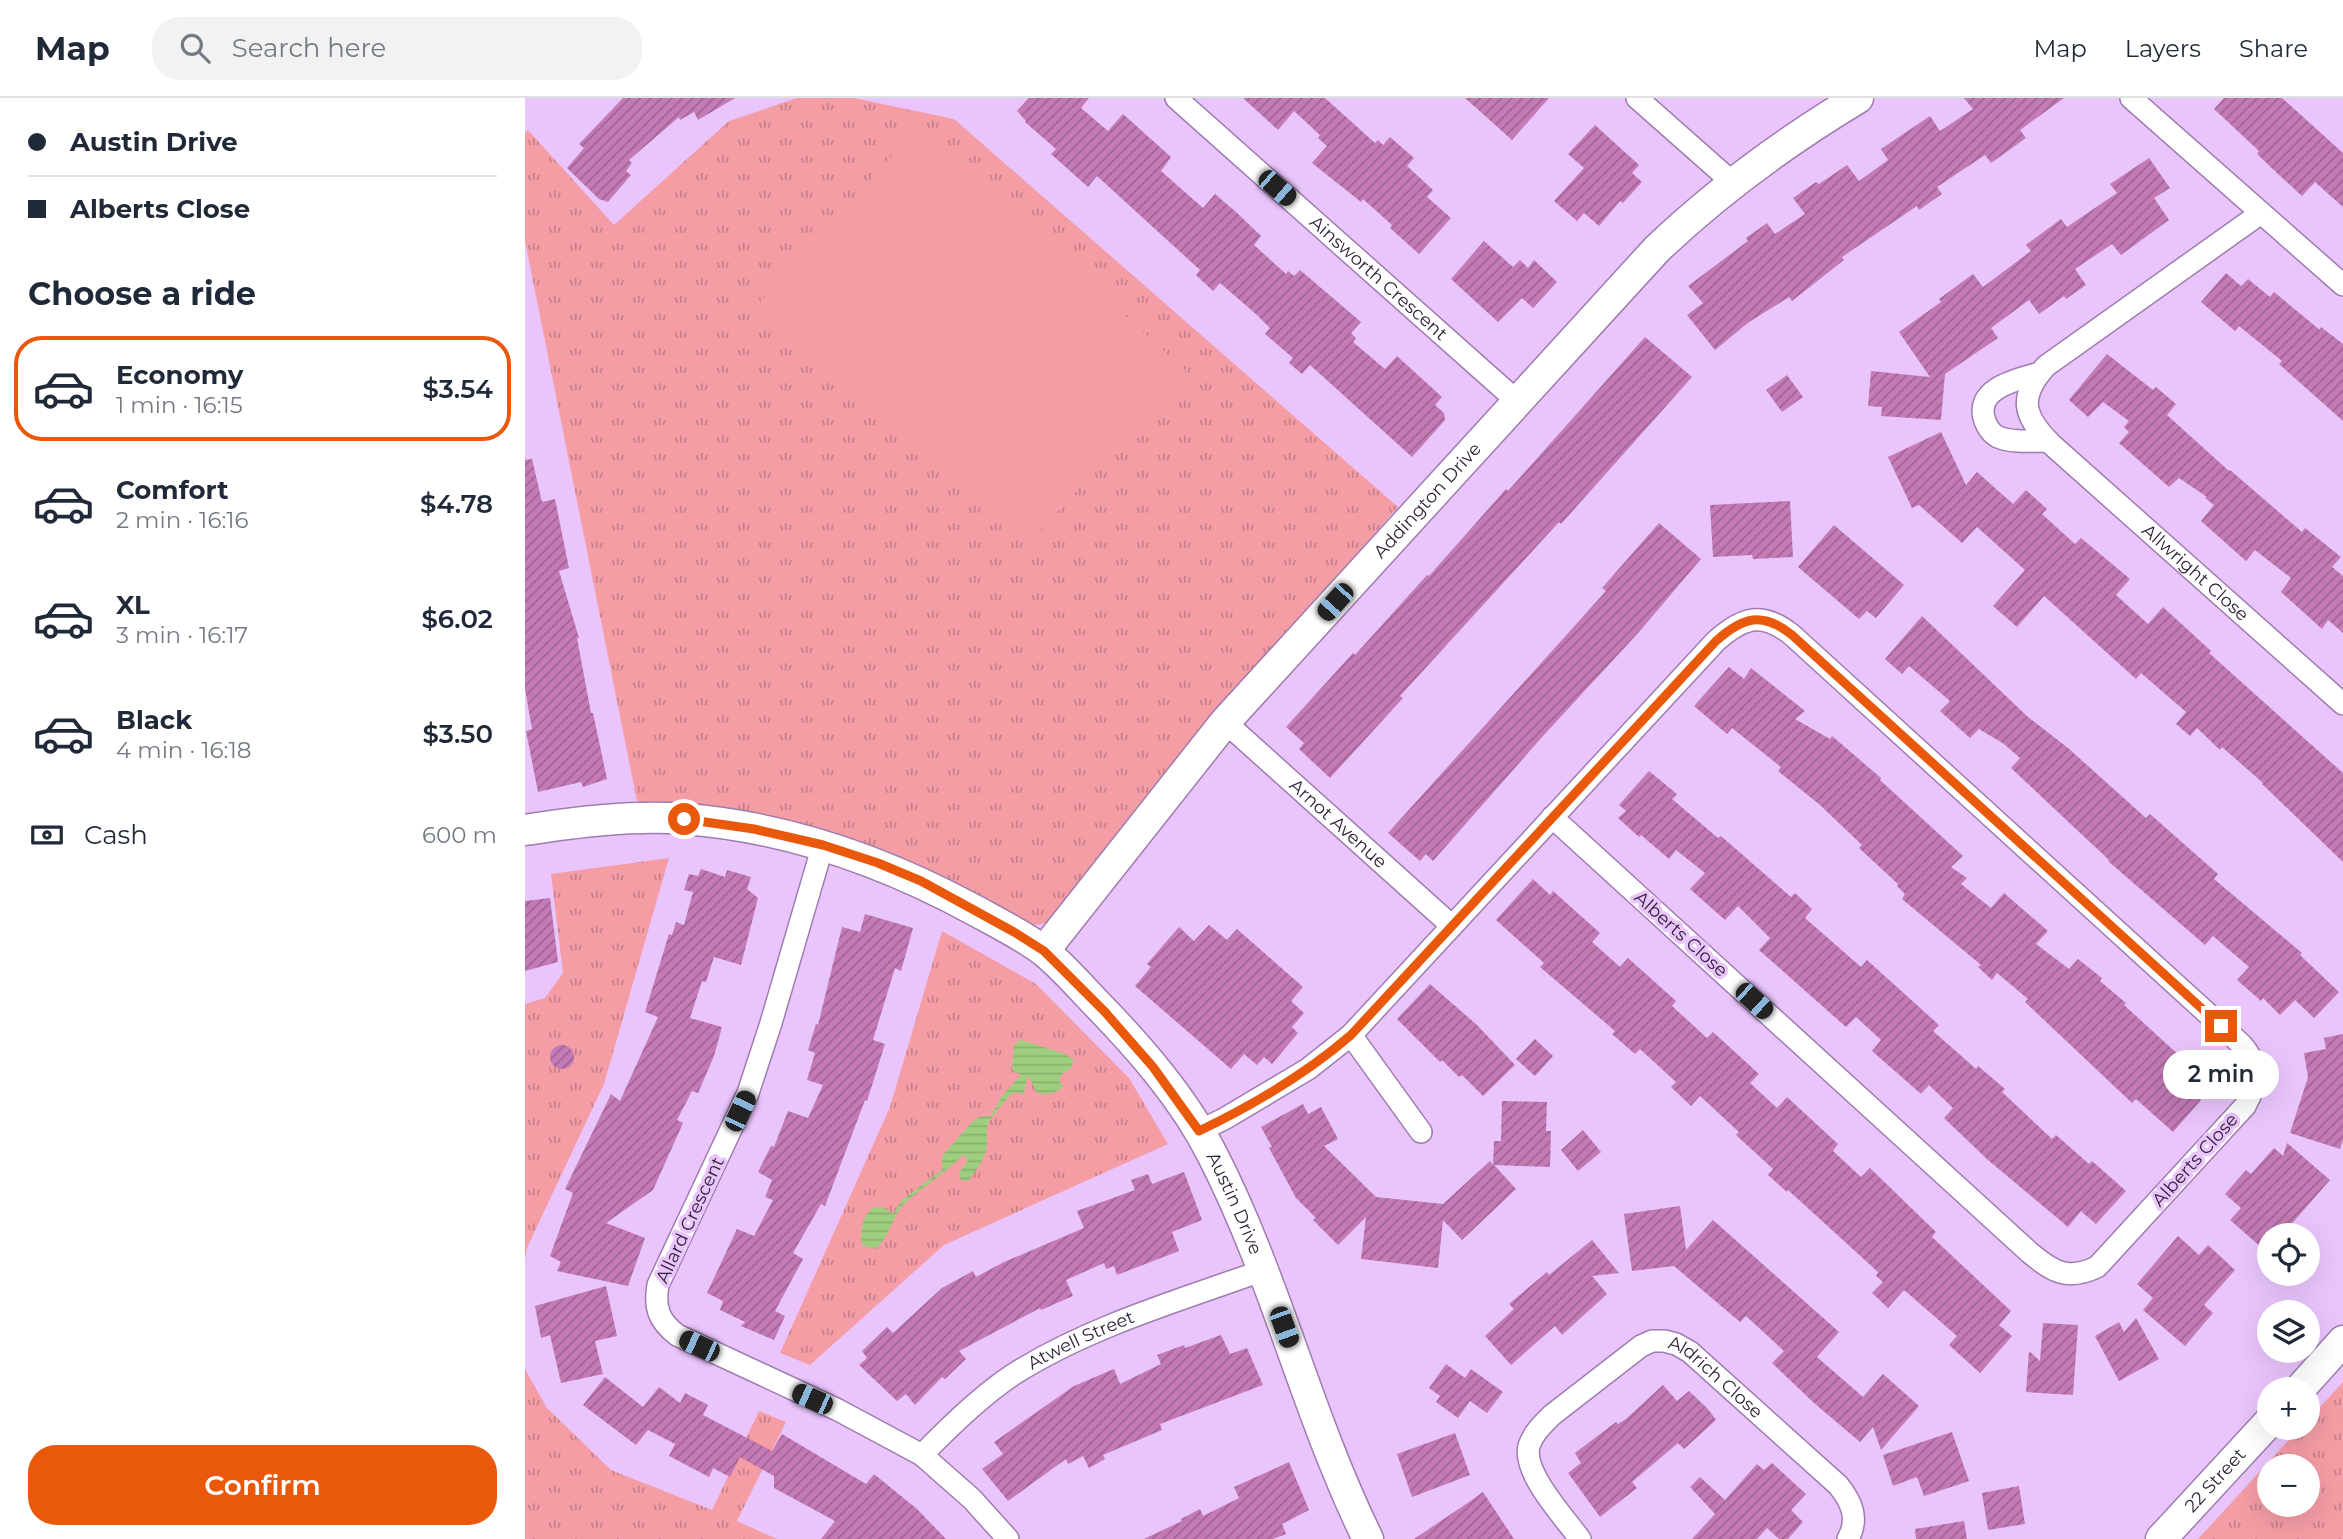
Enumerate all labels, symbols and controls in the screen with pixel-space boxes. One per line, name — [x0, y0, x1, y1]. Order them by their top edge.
search box — [152, 17, 642, 80]
text: Map — [35, 28, 110, 68]
icon: search — [176, 29, 214, 67]
text: Search here — [232, 32, 386, 64]
text: Map — [2033, 34, 2087, 63]
text: Layers — [2125, 34, 2201, 63]
text: Share — [2239, 34, 2308, 63]
text: Austin Drive — [70, 126, 238, 158]
car — [1255, 166, 1300, 210]
text: Alberts Close — [70, 193, 250, 225]
street label: Ainsworth Crescent — [1305, 211, 1452, 345]
text: Choose a ride — [28, 274, 256, 313]
icon: car — [32, 357, 95, 420]
text: Economy — [116, 359, 243, 391]
text: $3.54 — [422, 373, 493, 405]
text: 1 min · 16:15 — [116, 391, 243, 419]
street label: Addington Drive — [1369, 438, 1486, 563]
icon: car — [32, 472, 95, 535]
text: Comfort — [116, 474, 228, 506]
text: $4.78 — [420, 488, 493, 520]
text: 2 min · 16:16 — [116, 506, 249, 534]
street label: Allwright Close — [2137, 519, 2253, 626]
car — [1314, 579, 1357, 625]
icon: car — [32, 587, 95, 650]
text: XL — [116, 589, 150, 621]
text: $6.02 — [421, 603, 493, 635]
text: 3 min · 16:17 — [116, 621, 248, 649]
icon: car — [32, 702, 95, 765]
text: Black — [116, 704, 192, 736]
text: $3.50 — [423, 718, 493, 750]
text: 4 min · 16:18 — [116, 736, 251, 764]
street label: Arnot Avenue — [1285, 774, 1391, 873]
route start — [668, 803, 700, 835]
icon: cash — [28, 816, 66, 854]
text: Cash — [84, 819, 148, 851]
text: 600 m — [422, 821, 497, 849]
street label: Alberts Close — [1630, 886, 1732, 982]
car — [1732, 979, 1777, 1023]
route end — [2205, 1010, 2237, 1042]
callout: 2 min — [2163, 1051, 2279, 1100]
text: 2 min — [2188, 1060, 2254, 1088]
car — [722, 1088, 759, 1134]
street label: Alberts Close — [2147, 1109, 2243, 1211]
street label: Austin Drive — [1202, 1148, 1267, 1258]
street label: Allard Crescent — [651, 1153, 729, 1287]
map controls — [2257, 1223, 2320, 1517]
button: locate — [2257, 1223, 2320, 1286]
button: layers — [2257, 1300, 2320, 1363]
car — [1267, 1304, 1302, 1350]
street label: Atwell Street — [1024, 1306, 1137, 1374]
car — [676, 1328, 723, 1364]
street label: Aldrich Close — [1666, 1332, 1767, 1423]
button: + — [2257, 1377, 2320, 1440]
car — [789, 1381, 836, 1417]
street label: 22 Street — [2180, 1444, 2250, 1517]
button: Confirm — [28, 1445, 497, 1525]
button: − — [2257, 1454, 2320, 1517]

